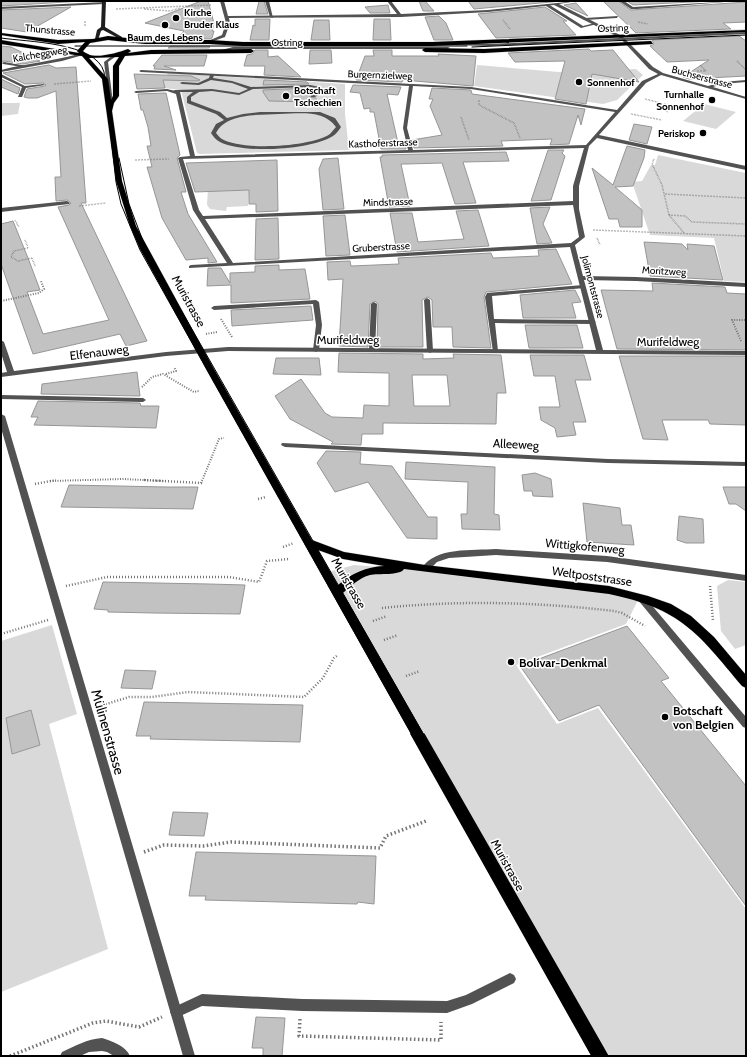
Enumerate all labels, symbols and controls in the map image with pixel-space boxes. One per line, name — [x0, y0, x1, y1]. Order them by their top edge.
place label: Kirche Bruder Klaus — [184, 6, 239, 31]
marker: Kirche Bruder Klaus — [171, 13, 181, 23]
marker: Baum des Lebens — [160, 20, 170, 30]
street label: Thunstrasse — [24, 21, 76, 39]
street label: Ostring — [597, 21, 630, 35]
place label: Baum des Lebens — [127, 31, 203, 44]
street label: Ostring — [271, 36, 304, 49]
street label: Kalcheggweg — [12, 43, 69, 65]
street label: Buchserstrasse — [670, 63, 734, 91]
street label: Burgernzielweg — [347, 67, 414, 83]
place label: Sonnenhof — [587, 76, 635, 89]
marker: Sonnenhof — [574, 77, 584, 87]
place label: Botschaft Tschechien — [294, 84, 342, 109]
place label: Turnhalle Sonnenhof — [656, 88, 705, 113]
marker: Botschaft Tschechien — [281, 91, 291, 101]
marker: Turnhalle Sonnenhof — [707, 95, 717, 105]
place label: Periskop — [658, 127, 695, 140]
marker: Periskop — [698, 128, 708, 138]
street label: Kasthoferstrasse — [348, 135, 418, 151]
street label: Mindstrasse — [363, 195, 413, 209]
street label: Gruberstrasse — [352, 239, 410, 255]
street label: Jolimontstrasse — [578, 253, 608, 320]
street label: Moritzweg — [642, 263, 687, 279]
street label: Muristrasse — [169, 273, 209, 329]
street label: Murifeldweg — [317, 332, 380, 347]
street label: Murifeldweg — [637, 334, 700, 349]
street label: Elfenauweg — [69, 341, 130, 363]
street label: Alleeweg — [493, 435, 540, 453]
street label: Wittigkofenweg — [545, 535, 626, 557]
street label: Muristrasse — [328, 555, 370, 611]
street label: Weltpoststrasse — [551, 563, 633, 589]
place label: Bolívar-Denkmal — [519, 655, 607, 670]
marker: Bolívar-Denkmal — [506, 657, 516, 667]
street label: Mülinenstrasse — [87, 687, 129, 777]
place label: Botschaft von Belgien — [673, 703, 734, 732]
marker: Botschaft von Belgien — [660, 712, 670, 722]
street label: Muristrasse — [488, 837, 528, 893]

